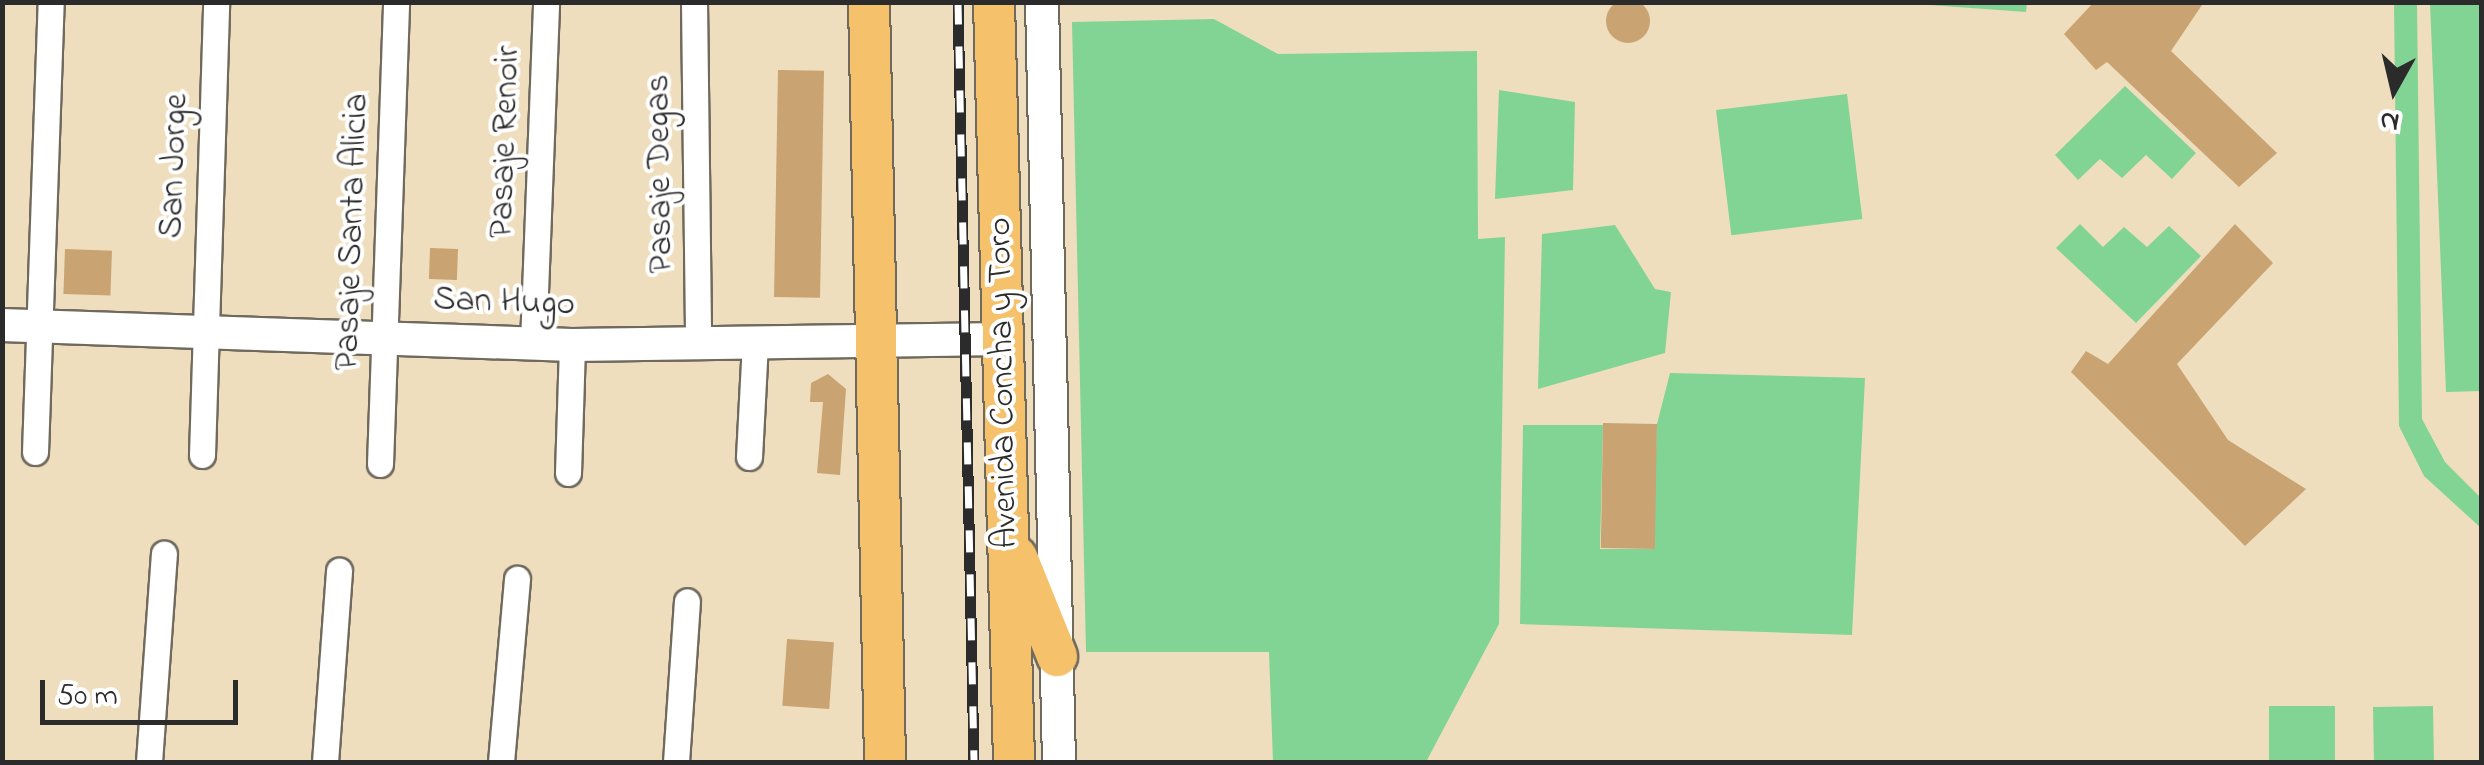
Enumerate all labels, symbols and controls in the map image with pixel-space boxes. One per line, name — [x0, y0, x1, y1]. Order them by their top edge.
north arrow — [2344, 40, 2444, 140]
street label: Pasaje Renoir — [482, 45, 530, 239]
street label: Pasaje Degas — [638, 74, 684, 274]
street label: Pasaje Santa Alicia — [327, 92, 379, 372]
street label: San Jorge — [151, 93, 199, 239]
text: N — [2378, 99, 2402, 142]
street label: Avenida Concha y Toro — [980, 217, 1028, 549]
street label: San Hugo — [433, 280, 575, 326]
scale bar — [45, 660, 242, 722]
text: 50 m — [57, 675, 118, 719]

